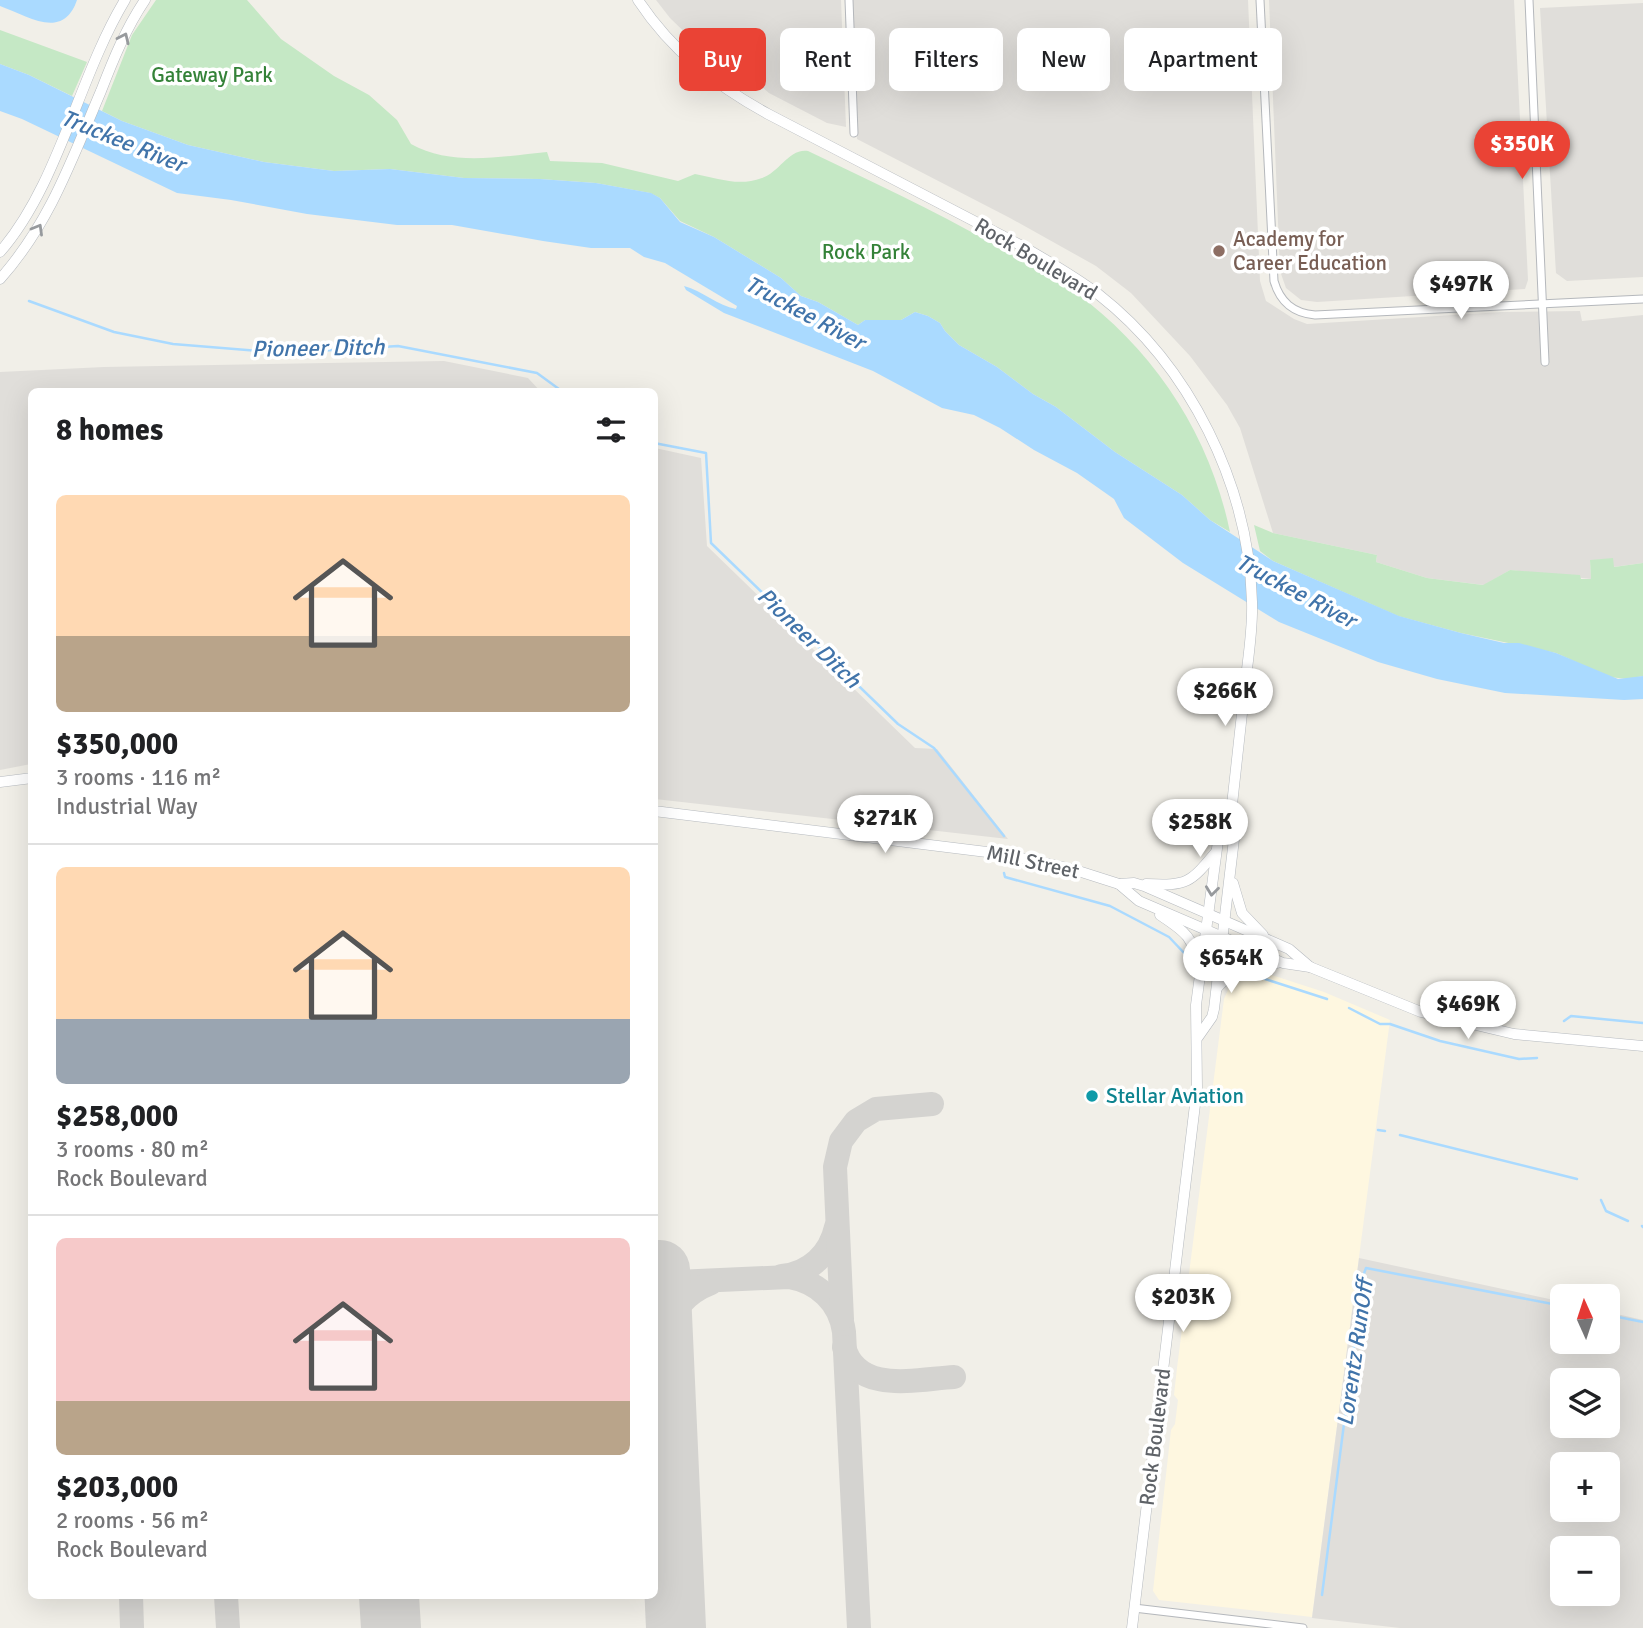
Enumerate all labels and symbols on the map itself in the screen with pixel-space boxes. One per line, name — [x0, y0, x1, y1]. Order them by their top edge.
one-way arrow — [116, 33, 130, 45]
park label: Gateway Park — [151, 62, 273, 88]
water label: Truckee River — [57, 103, 193, 180]
pin: $350K — [1473, 122, 1571, 181]
street label: Rock Boulevard — [970, 212, 1102, 306]
one-way arrow — [30, 224, 43, 237]
place label: Academy for Career Education — [1233, 226, 1387, 276]
park label: Rock Park — [822, 239, 911, 265]
marker: Academy for Career Education — [1211, 243, 1227, 259]
pin: $497K — [1412, 262, 1510, 321]
water label: Truckee River — [740, 269, 873, 358]
water label: Pioneer Ditch — [251, 332, 386, 364]
water label: Truckee River — [1231, 547, 1364, 636]
water label: Pioneer Ditch — [751, 582, 868, 695]
pin: $266K — [1176, 668, 1274, 728]
pin: $271K — [836, 796, 934, 855]
pin: $258K — [1151, 800, 1249, 859]
street label: Mill Street — [984, 840, 1082, 884]
one-way arrow — [1204, 885, 1219, 897]
pin: $654K — [1182, 936, 1280, 995]
pin: $469K — [1419, 982, 1517, 1041]
place label: Stellar Aviation — [1106, 1083, 1244, 1109]
marker: Stellar Aviation — [1084, 1088, 1100, 1104]
water label: Lorentz RunOff — [1330, 1273, 1380, 1428]
pin: $203K — [1134, 1274, 1232, 1334]
north arrow — [1550, 1284, 1620, 1354]
street label: Rock Boulevard — [1134, 1367, 1176, 1507]

